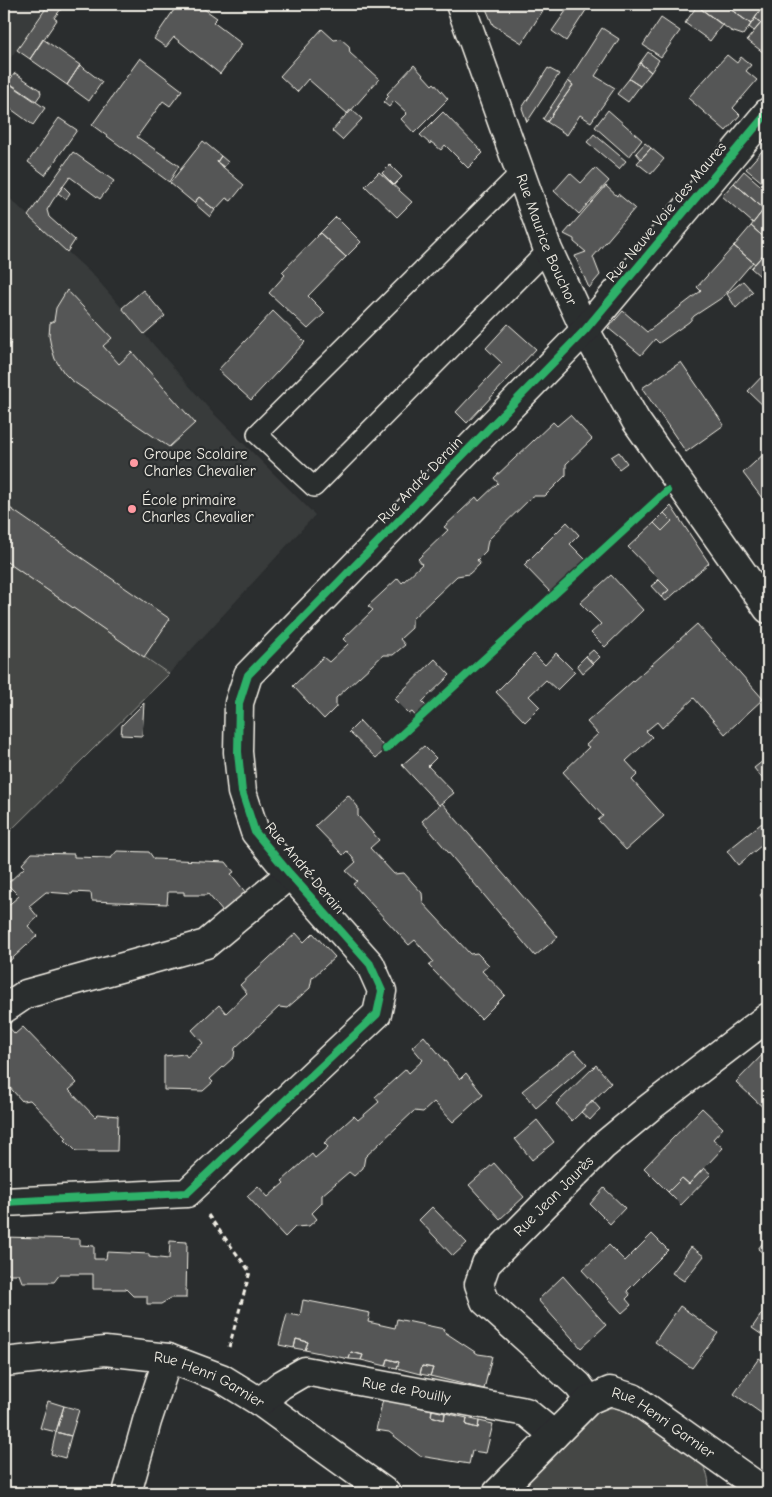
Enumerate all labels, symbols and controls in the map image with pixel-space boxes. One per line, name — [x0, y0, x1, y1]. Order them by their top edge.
street label: Rue Neuve Voie des Maures — [602, 138, 730, 286]
street label: Rue Maurice Bouchor — [512, 171, 581, 308]
street label: Rue André Derain — [374, 433, 466, 527]
place label: Groupe Scolaire Charles Chevalier — [144, 445, 256, 480]
marker: Groupe Scolaire Charles Chevalier — [128, 457, 140, 469]
place label: École primaire Charles Chevalier — [142, 490, 254, 526]
marker: École primaire Charles Chevalier — [126, 503, 138, 515]
street label: Rue André Derain — [261, 818, 349, 918]
street label: Rue Jean Jaurès — [510, 1152, 597, 1240]
street label: Rue Henri Garnier — [153, 1348, 268, 1411]
street label: Rue de Pouilly — [361, 1373, 453, 1407]
street label: Rue Henri Garnier — [610, 1383, 718, 1462]

